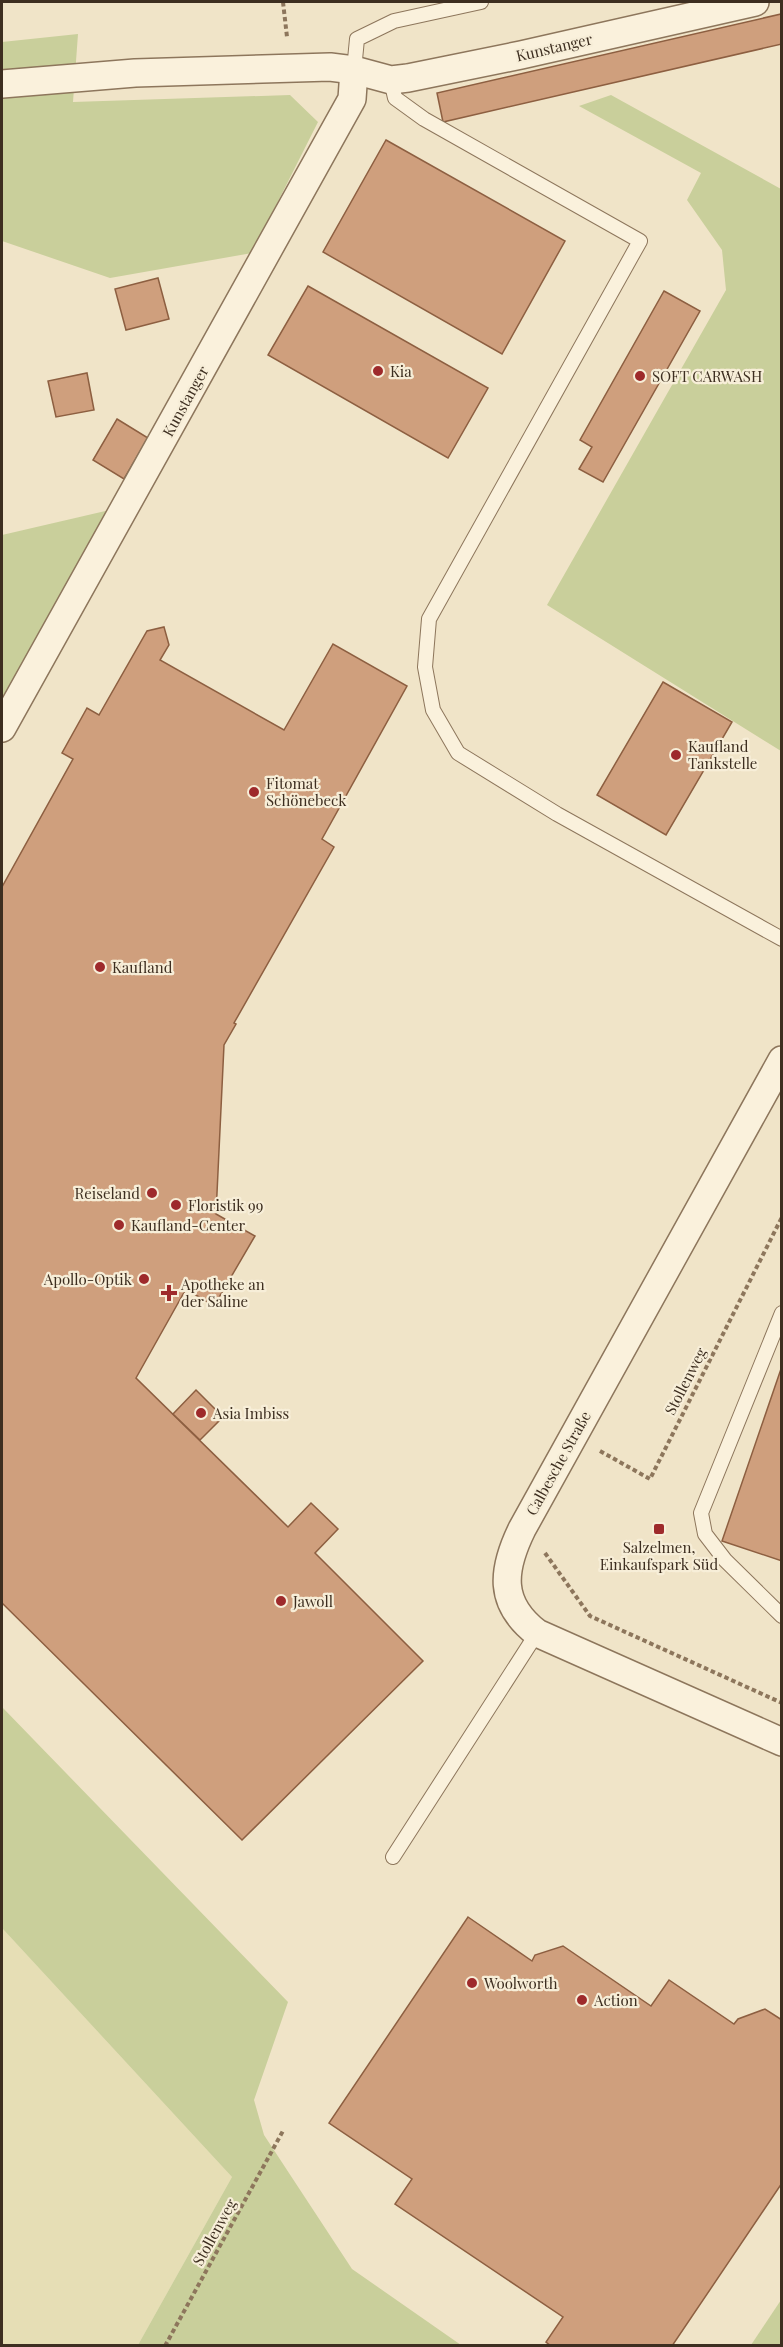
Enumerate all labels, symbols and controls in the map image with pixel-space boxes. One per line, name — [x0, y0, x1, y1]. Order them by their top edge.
street label: Kunstanger — [514, 28, 594, 65]
place label: Kia — [390, 361, 412, 381]
street label: Kunstanger — [157, 362, 213, 440]
marker: Kia — [371, 364, 385, 378]
place label: SOFT CARWASH — [652, 366, 762, 386]
marker: SOFT CARWASH — [633, 369, 647, 383]
place label: Kaufland Tankstelle — [688, 736, 757, 773]
marker: Kaufland Tankstelle — [669, 748, 683, 762]
place label: Fitomat Schönebeck — [266, 773, 347, 810]
marker: Fitomat Schönebeck — [247, 785, 261, 799]
place label: Kaufland — [112, 957, 173, 977]
marker: Kaufland — [93, 960, 107, 974]
place label: Reiseland — [75, 1183, 140, 1203]
marker: Reiseland — [145, 1186, 159, 1200]
place label: Floristik 99 — [188, 1195, 263, 1215]
marker: Floristik 99 — [169, 1198, 183, 1212]
place label: Kaufland-Center — [131, 1215, 246, 1235]
marker: Kaufland-Center — [112, 1218, 126, 1232]
place label: Apollo-Optik — [43, 1269, 133, 1289]
marker: Apollo-Optik — [137, 1272, 151, 1286]
place label: Apotheke an der Saline — [180, 1274, 265, 1311]
marker: Apotheke an der Saline — [162, 1286, 176, 1300]
street label: Stollenweg — [659, 1344, 711, 1418]
place label: Asia Imbiss — [212, 1403, 289, 1423]
marker: Asia Imbiss — [194, 1406, 208, 1420]
street label: Calbesche Straße — [521, 1407, 595, 1519]
marker: Salzelmen, Einkaufspark Süd — [652, 1522, 666, 1536]
place label: Salzelmen, Einkaufspark Süd — [600, 1537, 718, 1574]
place label: Jawoll — [292, 1591, 333, 1611]
marker: Jawoll — [274, 1594, 288, 1608]
place label: Woolworth — [483, 1973, 558, 1993]
marker: Woolworth — [465, 1976, 479, 1990]
place label: Action — [593, 1990, 638, 2010]
marker: Action — [575, 1993, 589, 2007]
street label: Stollenweg — [187, 2195, 241, 2269]

